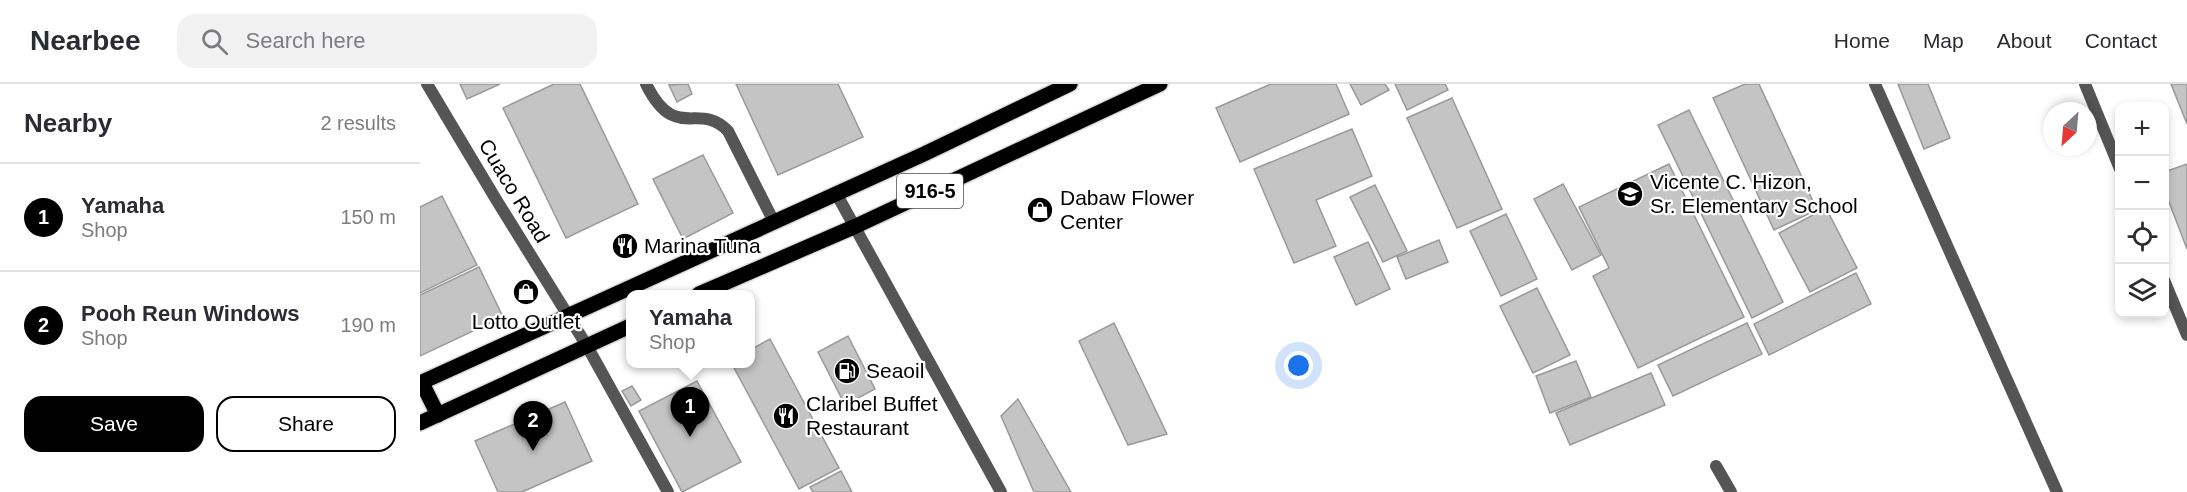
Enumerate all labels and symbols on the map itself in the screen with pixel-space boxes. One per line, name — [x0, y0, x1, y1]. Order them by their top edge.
north arrow — [2043, 102, 2097, 156]
street label: Cuaco Road — [475, 135, 554, 247]
place label: Vicente C. Hizon, Sr. Elementary School — [1650, 170, 1858, 217]
road number: 916-5 — [897, 174, 963, 208]
school or university icon: Vicente C. Hizon, Sr. Elementary School — [1615, 179, 1645, 209]
place label: Dabaw Flower Center — [1060, 186, 1194, 233]
shop icon: Dabaw Flower Center — [1025, 195, 1055, 225]
restaurant icon: Marina Tuna — [610, 231, 640, 261]
place label: Marina Tuna — [644, 234, 761, 257]
shop icon: Lotto Outlet — [511, 277, 541, 307]
place label: Lotto Outlet — [472, 310, 580, 333]
your location — [1284, 351, 1313, 380]
fuel station icon: Seaoil — [832, 356, 862, 386]
place label: Seaoil — [866, 359, 924, 382]
pin: 1 — [670, 388, 710, 437]
place label: Claribel Buffet Restaurant — [806, 392, 938, 439]
restaurant icon: Claribel Buffet Restaurant — [771, 401, 801, 431]
pin: 2 — [514, 402, 552, 451]

